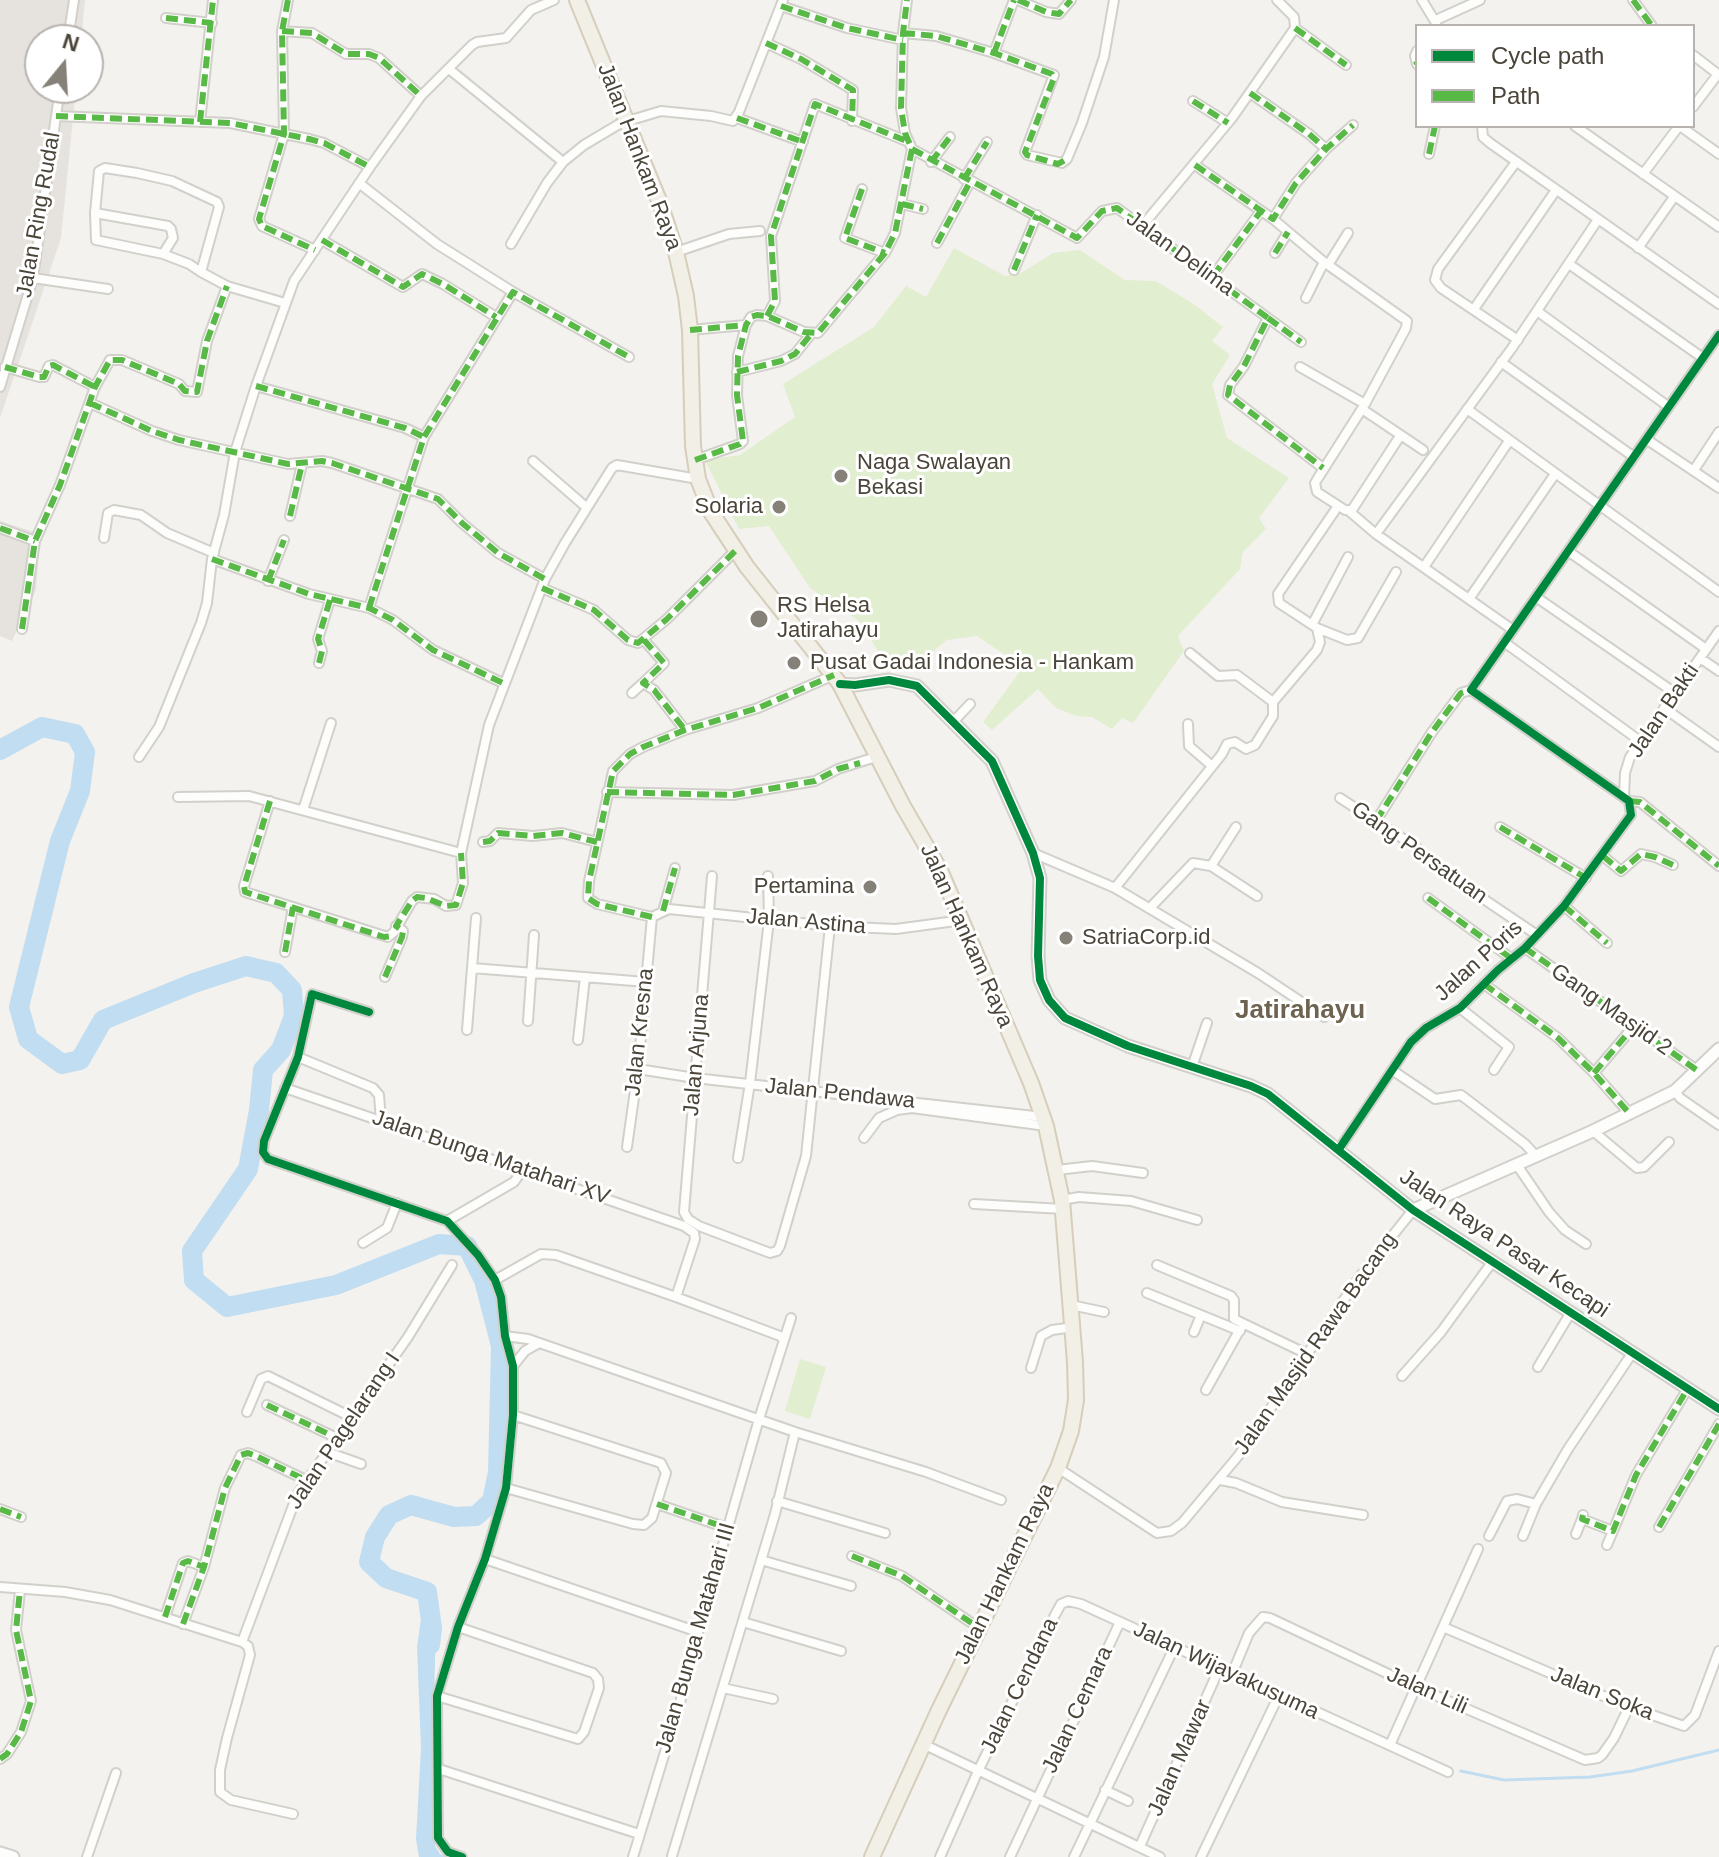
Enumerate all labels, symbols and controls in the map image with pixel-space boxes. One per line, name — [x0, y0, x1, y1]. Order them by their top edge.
north arrow — [24, 24, 104, 104]
legend — [1415, 24, 1695, 128]
text: N — [60, 28, 82, 57]
text: Cycle path — [1491, 42, 1604, 69]
street label: Jalan Hankam Raya — [591, 60, 687, 254]
text: Path — [1491, 82, 1540, 109]
street label: Jalan Ring Rudal — [11, 130, 67, 300]
street label: Jalan Delima — [1121, 206, 1239, 302]
place label: Naga Swalayan Bekasi — [857, 450, 1011, 502]
marker: Naga Swalayan Bekasi — [832, 467, 850, 485]
place label: Solaria — [695, 494, 763, 520]
marker: Solaria — [770, 498, 788, 516]
place label: RS Helsa Jatirahayu — [777, 593, 879, 644]
marker: RS Helsa Jatirahayu — [748, 608, 770, 630]
place label: Pusat Gadai Indonesia - Hankam — [810, 650, 1134, 676]
marker: Pusat Gadai Indonesia - Hankam — [785, 654, 803, 672]
street label: Jalan Bakti — [1623, 659, 1705, 763]
street label: Gang Persatuan — [1346, 796, 1492, 910]
street label: Jalan Hankam Raya — [914, 840, 1018, 1032]
place label: Pertamina — [754, 874, 854, 900]
marker: Pertamina — [861, 878, 879, 896]
street label: Jalan Astina — [745, 904, 867, 940]
street label: Jalan Poris — [1430, 915, 1528, 1007]
place label: SatriaCorp.id — [1082, 925, 1210, 951]
marker: SatriaCorp.id — [1057, 929, 1075, 947]
street label: Gang Masjid 2 — [1545, 959, 1677, 1061]
street label: Jalan Kresna — [620, 967, 660, 1097]
street label: Jalan Arjuna — [679, 993, 715, 1117]
district label: Jatirahayu — [1235, 995, 1365, 1027]
street label: Jalan Pendawa — [764, 1073, 916, 1115]
street label: Jalan Bunga Matahari XV — [369, 1105, 613, 1211]
street label: Jalan Raya Pasar Kecapi — [1394, 1164, 1614, 1324]
street label: Jalan Masjid Rawa Bacang — [1229, 1228, 1403, 1460]
street label: Jalan Pagelarang I — [282, 1348, 406, 1514]
street label: Jalan Hankam Raya — [950, 1479, 1060, 1669]
street label: Jalan Bunga Matahari III — [650, 1520, 742, 1756]
street label: Jalan Cendana — [976, 1614, 1064, 1758]
street label: Jalan Wijayakusuma — [1129, 1616, 1323, 1726]
street label: Jalan Cemara — [1037, 1642, 1119, 1778]
street label: Jalan Soka — [1547, 1661, 1657, 1727]
street label: Jalan Lili — [1383, 1662, 1471, 1720]
street label: Jalan Mawar — [1143, 1696, 1217, 1820]

